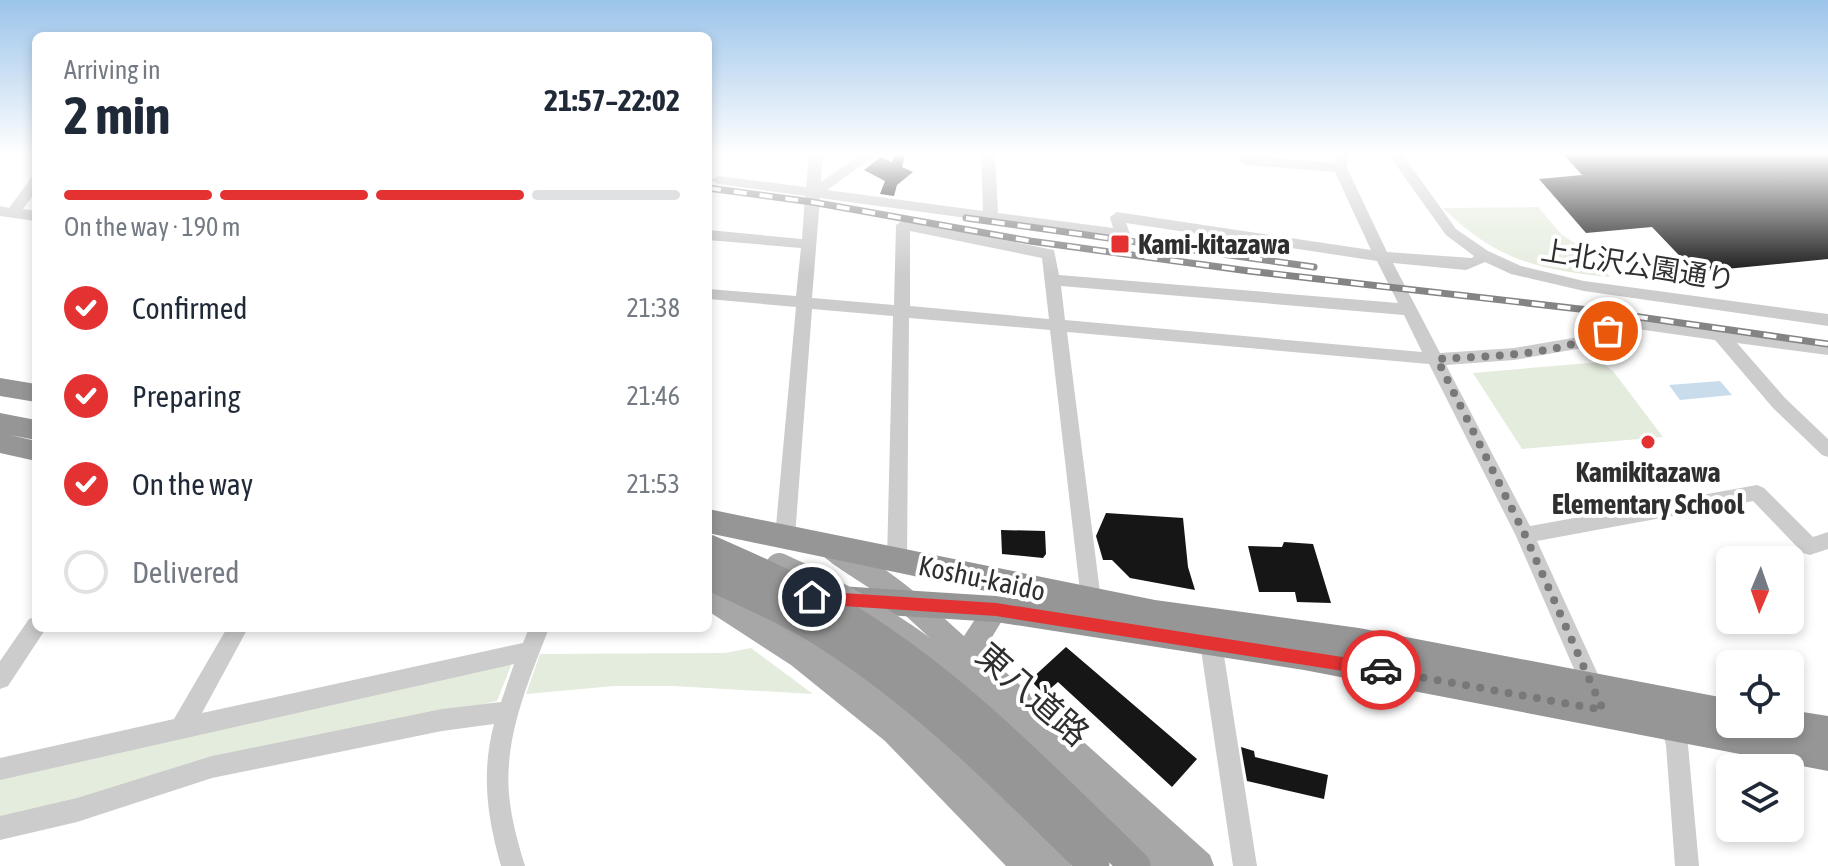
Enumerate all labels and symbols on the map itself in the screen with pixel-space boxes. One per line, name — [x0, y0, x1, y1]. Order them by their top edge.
place label: Kami-kitazawa — [1138, 228, 1290, 260]
marker: Kami-kitazawa — [1109, 233, 1131, 255]
street label: 上北沢公園通り — [1539, 234, 1737, 296]
pin — [1574, 297, 1642, 365]
marker: Kamikitazawa Elementary School — [1639, 433, 1657, 451]
place label: Kamikitazawa Elementary School — [1552, 456, 1745, 520]
north arrow — [1716, 546, 1804, 634]
street label: Koshu-kaido — [916, 549, 1048, 607]
pin — [778, 563, 846, 631]
courier — [1341, 630, 1421, 710]
street label: 東八道路 — [969, 635, 1097, 753]

